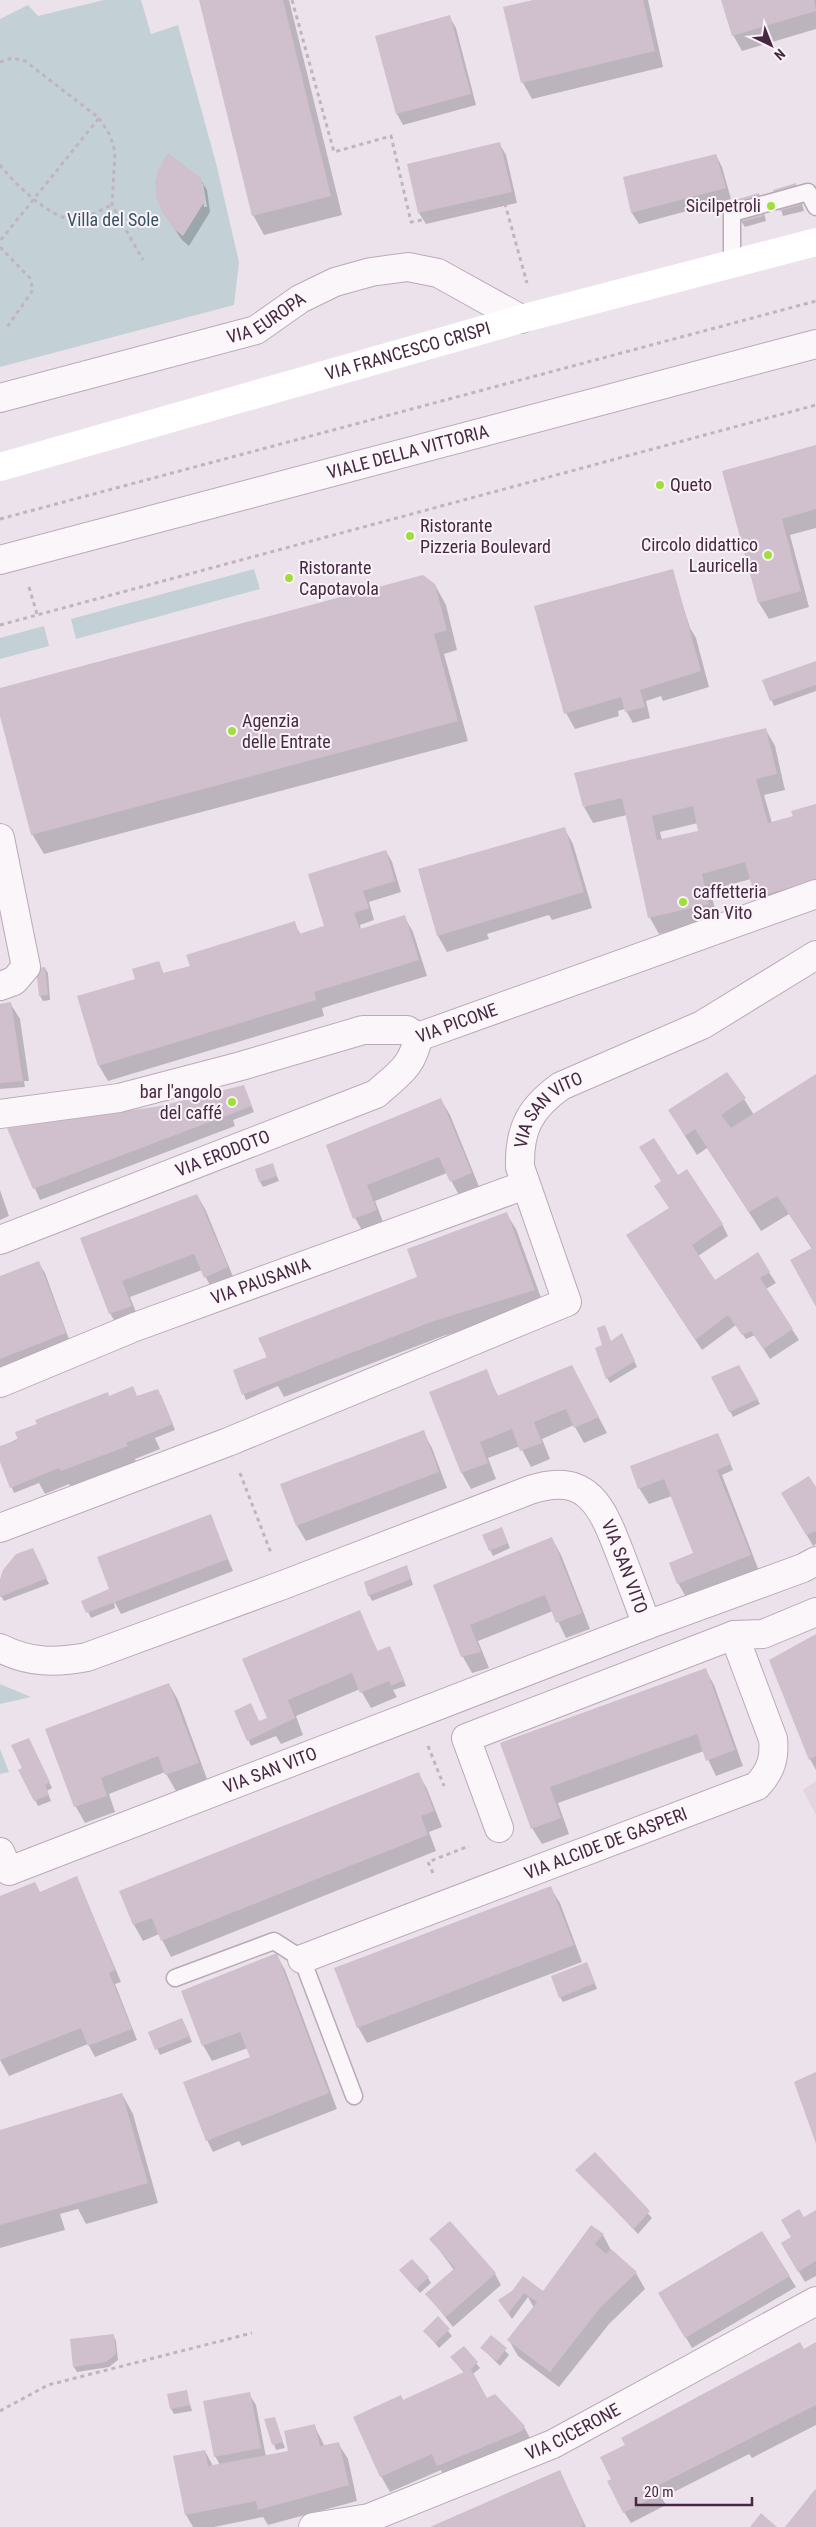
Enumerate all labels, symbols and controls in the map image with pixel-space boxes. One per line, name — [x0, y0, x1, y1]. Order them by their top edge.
north arrow — [746, 20, 796, 70]
text: N — [771, 46, 788, 63]
place label: Sicilpetroli — [686, 195, 761, 216]
marker: Sicilpetroli — [765, 200, 777, 212]
park label: Villa del Sole — [67, 209, 159, 230]
street label: VIA EUROPA — [224, 287, 310, 347]
street label: VIA FRANCESCO CRISPI — [323, 317, 493, 384]
street label: VIALE DELLA VITTORIA — [325, 420, 491, 483]
place label: Queto — [670, 474, 712, 495]
marker: Queto — [654, 479, 666, 491]
place label: Ristorante Pizzeria Boulevard — [420, 515, 551, 557]
marker: Ristorante Pizzeria Boulevard — [404, 530, 416, 542]
place label: Circolo didattico Lauricella — [641, 534, 758, 576]
marker: Circolo didattico Lauricella — [762, 549, 774, 561]
place label: Ristorante Capotavola — [299, 557, 379, 599]
marker: Ristorante Capotavola — [283, 572, 295, 584]
place label: Agenzia delle Entrate — [242, 710, 331, 752]
marker: Agenzia delle Entrate — [226, 725, 238, 737]
place label: caffetteria San Vito — [693, 881, 767, 923]
marker: caffetteria San Vito — [677, 896, 689, 908]
street label: VIA PICONE — [413, 998, 500, 1047]
street label: VIA SAN VITO — [510, 1067, 585, 1149]
place label: bar l'angolo del caffé — [140, 1081, 222, 1123]
marker: bar l'angolo del caffé — [226, 1096, 238, 1108]
street label: VIA ERODOTO — [172, 1125, 273, 1181]
street label: VIA PAUSANIA — [208, 1253, 314, 1308]
street label: VIA SAN VITO — [597, 1516, 653, 1616]
street label: VIA SAN VITO — [220, 1742, 320, 1797]
street label: VIA ALCIDE DE GASPERI — [521, 1803, 690, 1884]
street label: VIA CICERONE — [522, 2399, 624, 2464]
scale bar — [636, 2474, 752, 2506]
text: 20 m — [644, 2483, 674, 2501]

